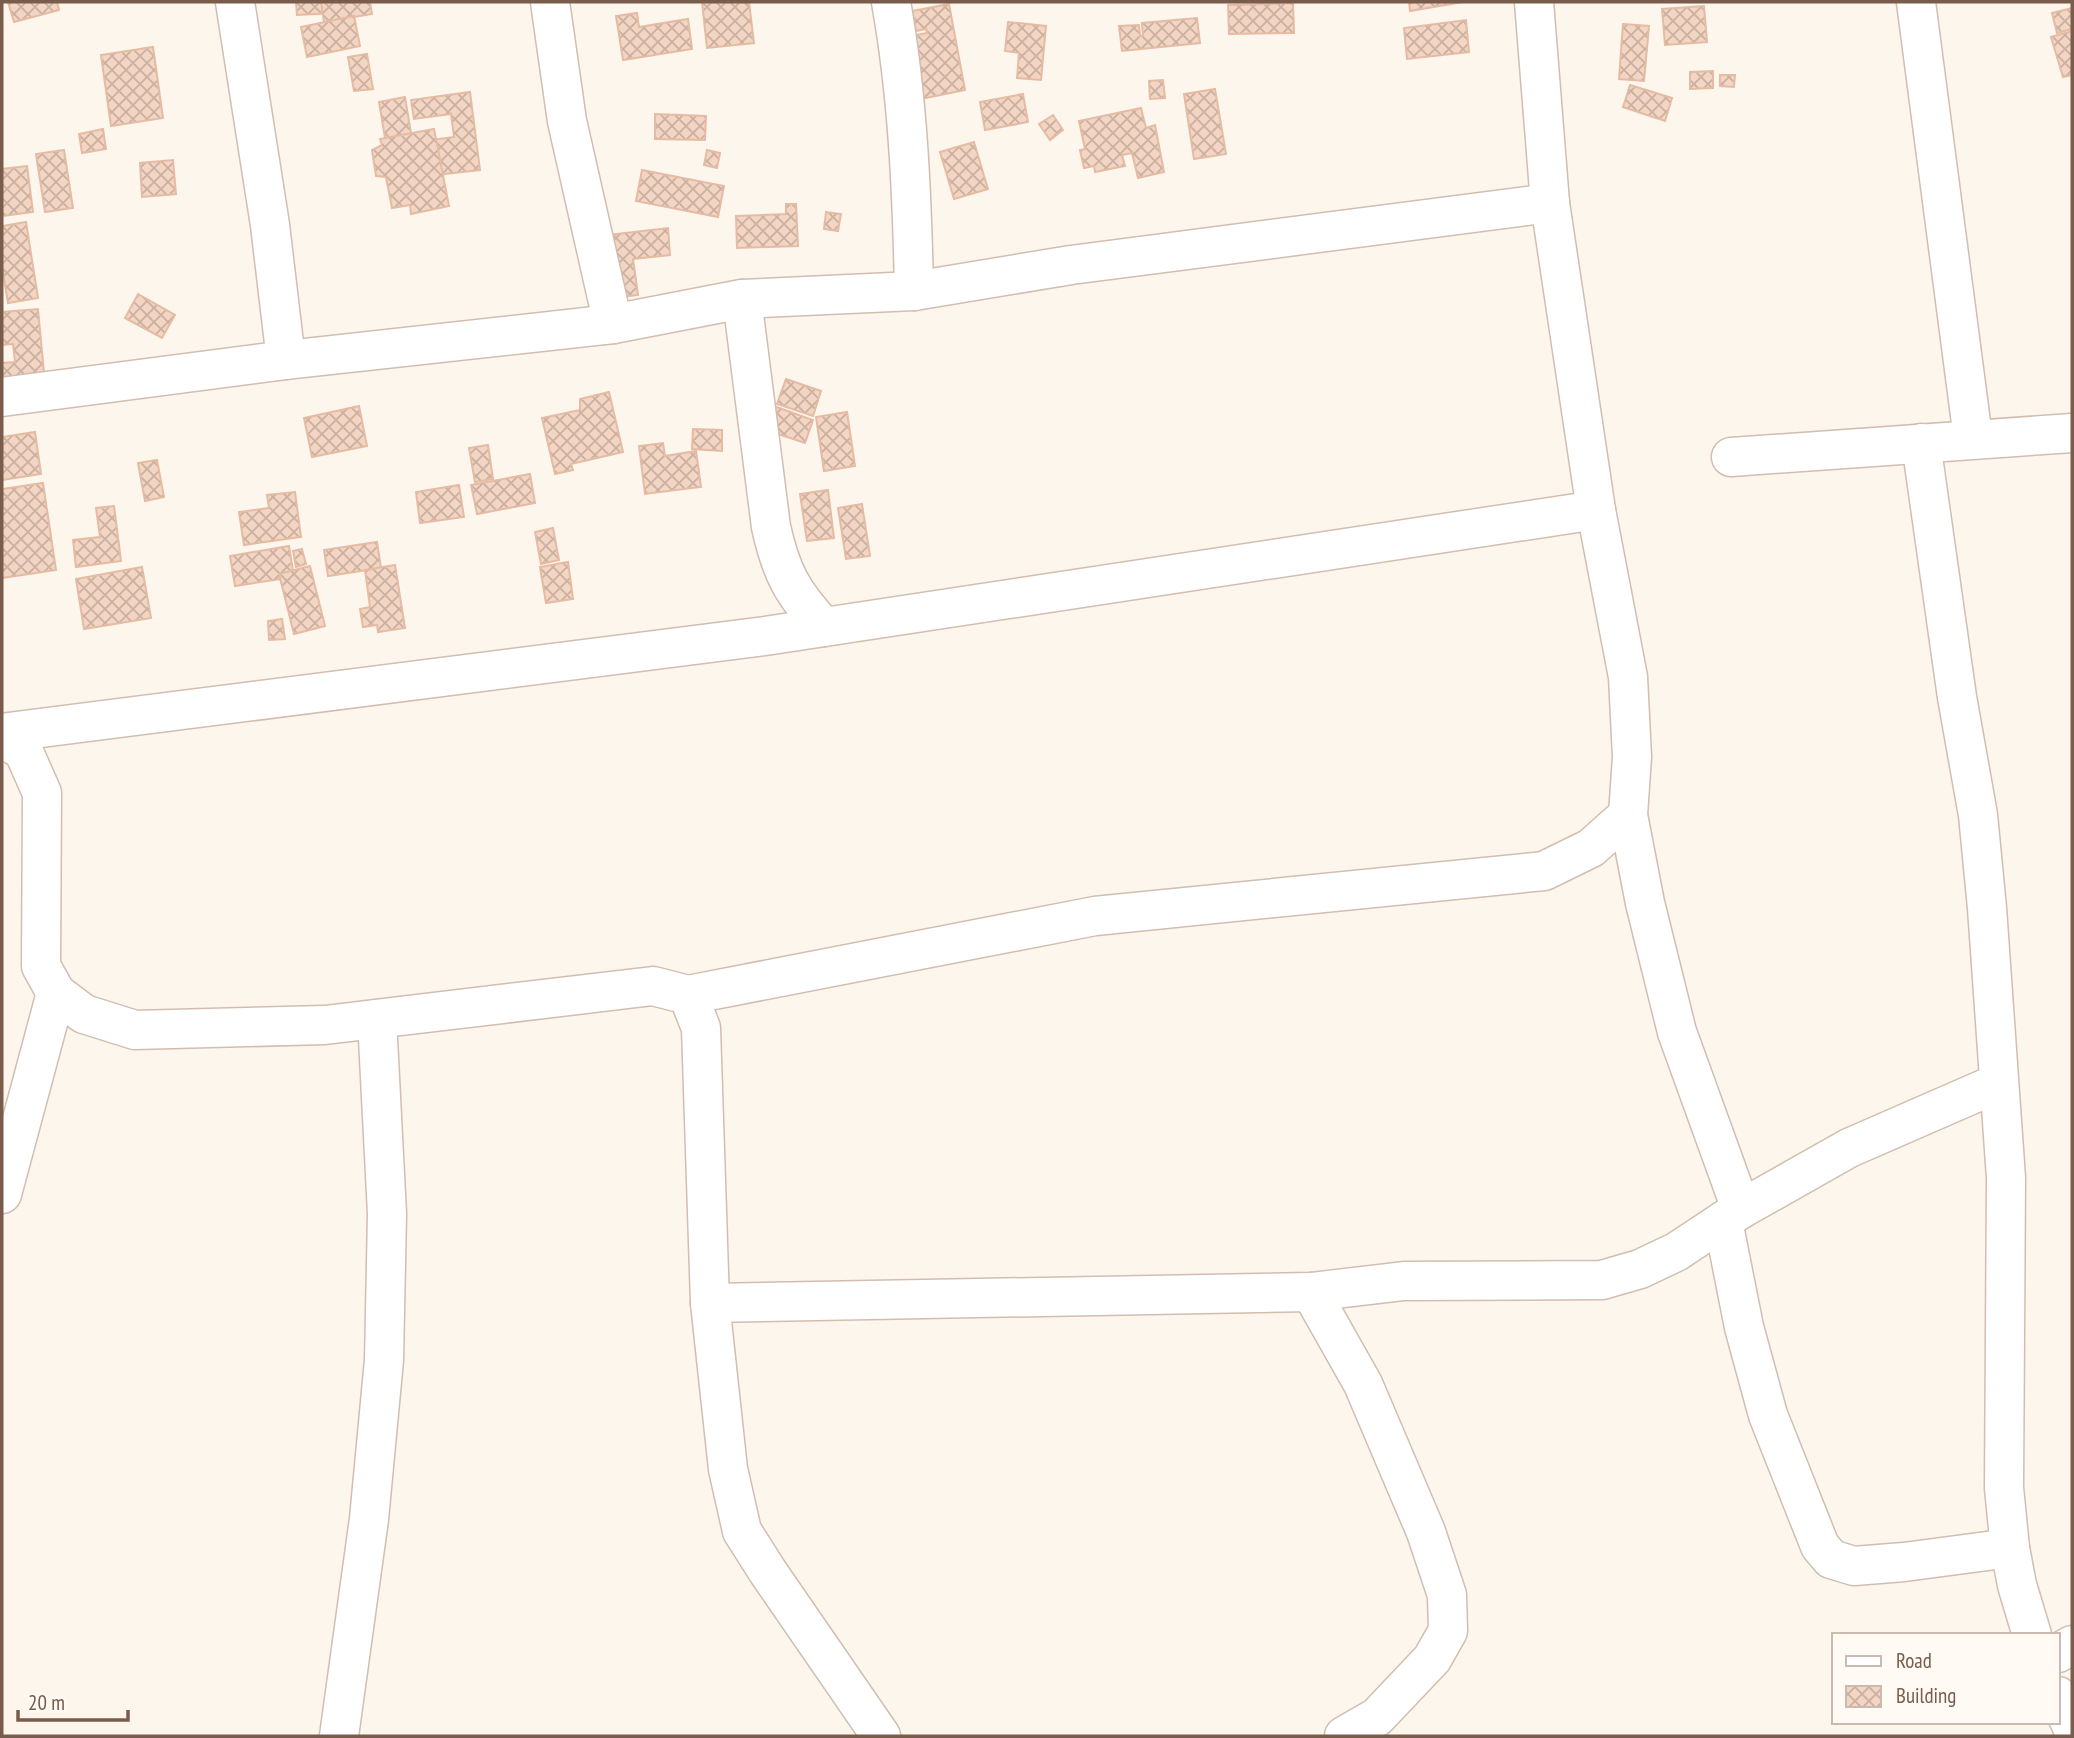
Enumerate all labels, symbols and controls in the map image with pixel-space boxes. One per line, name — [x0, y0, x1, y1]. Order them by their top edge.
legend — [1832, 1633, 2060, 1724]
text: Road — [1896, 1647, 1932, 1674]
scale bar — [18, 1678, 128, 1722]
text: Building — [1896, 1682, 1956, 1709]
text: 20 m — [28, 1689, 65, 1716]

